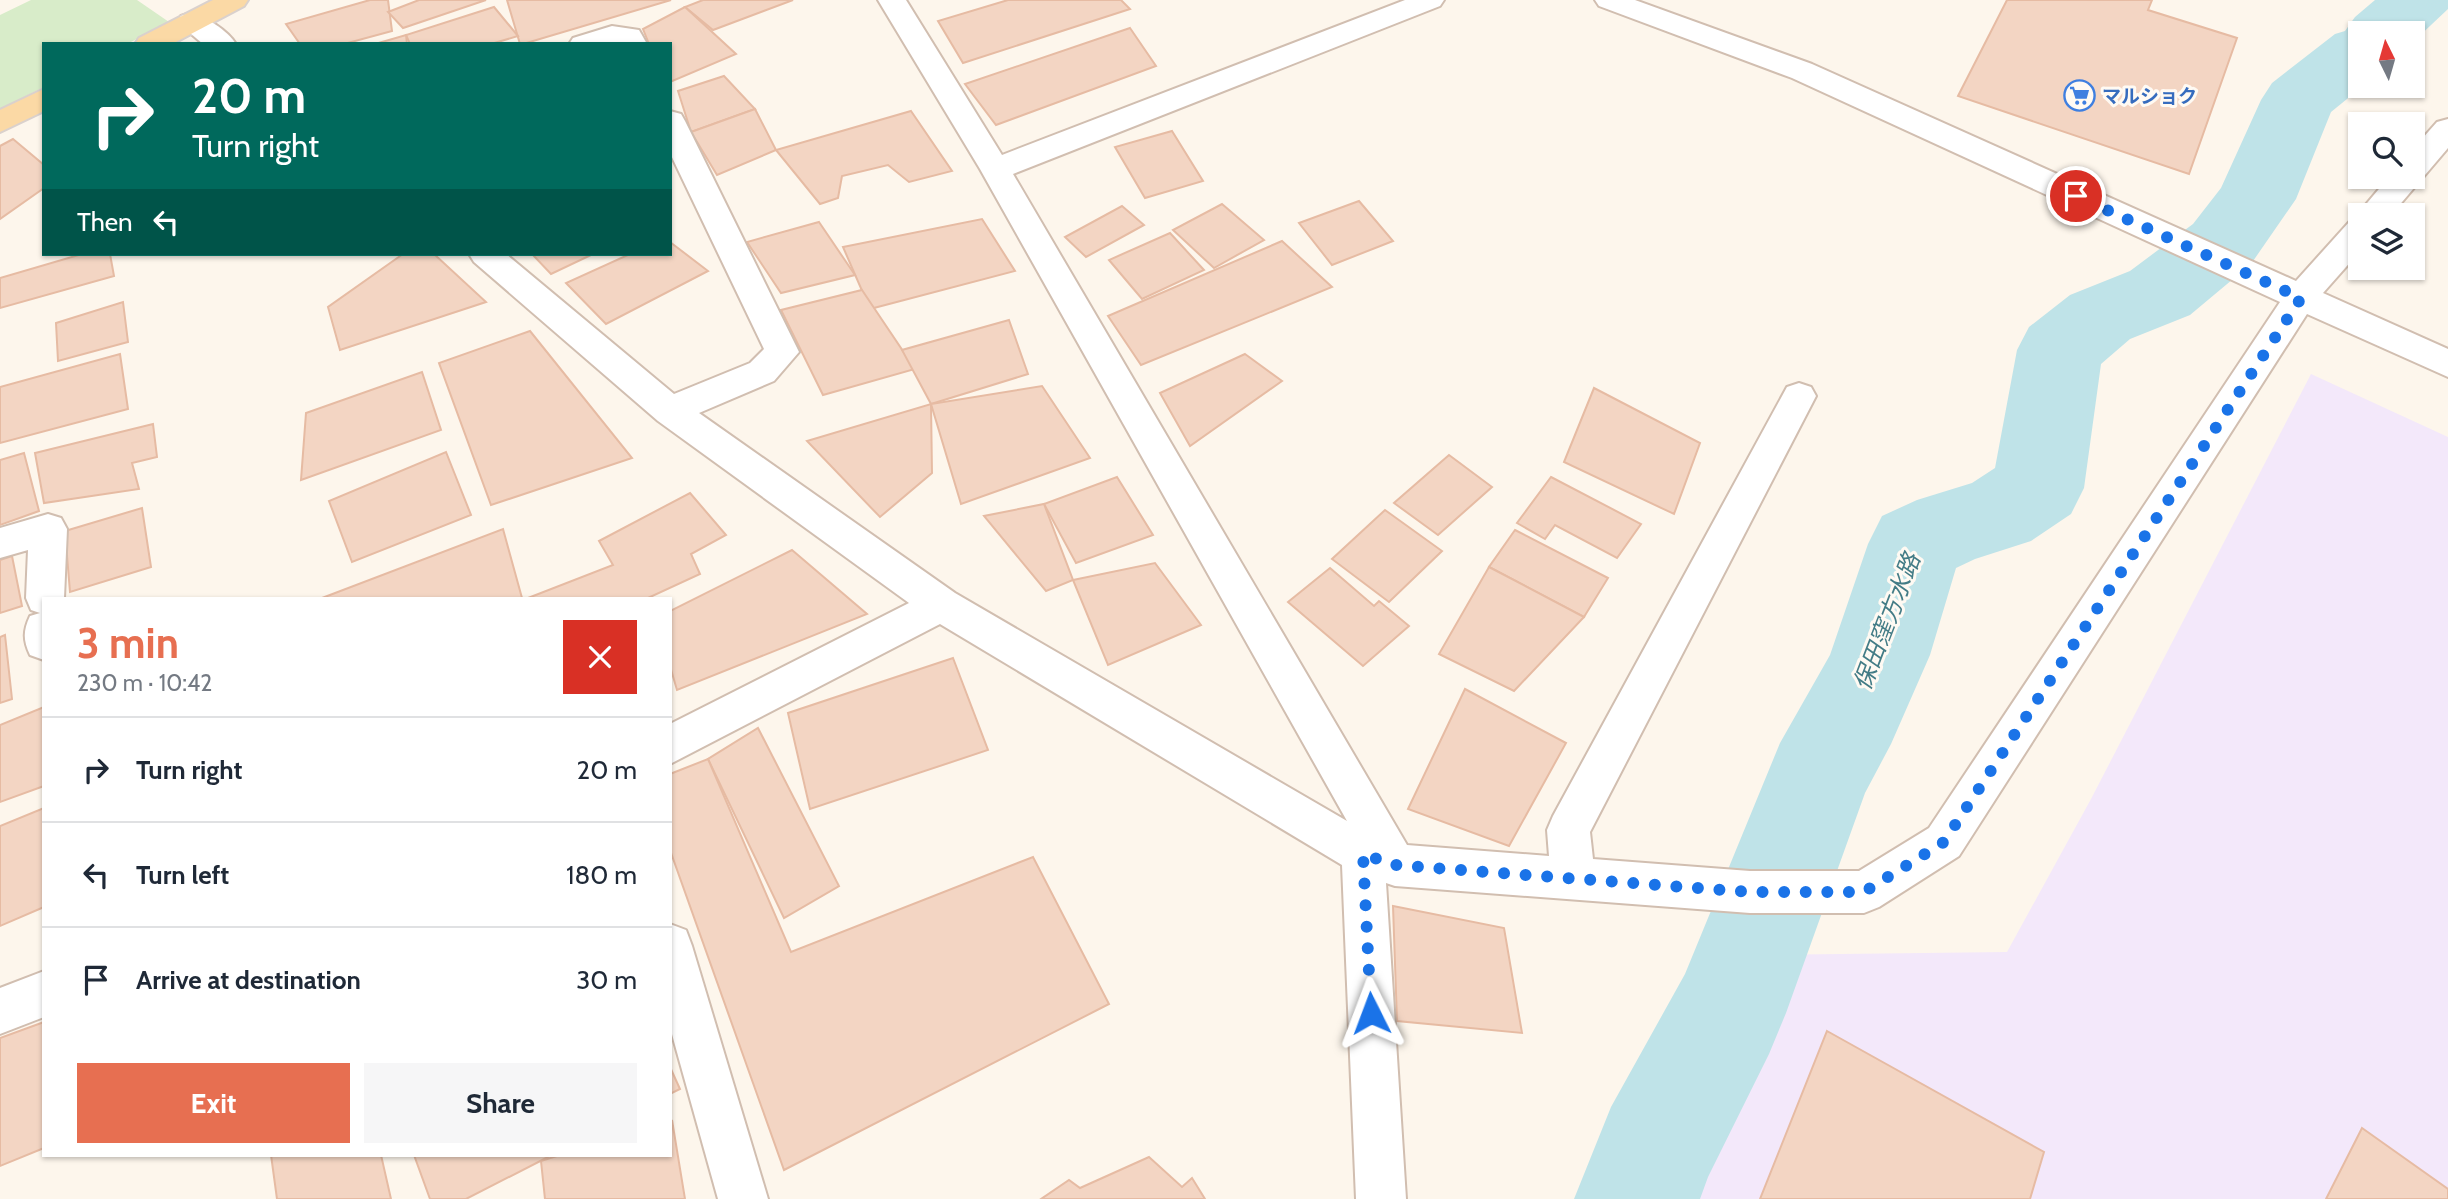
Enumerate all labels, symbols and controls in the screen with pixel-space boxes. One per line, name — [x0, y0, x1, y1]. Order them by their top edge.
north arrow — [2348, 21, 2426, 98]
map controls — [2348, 21, 2425, 280]
text: 20 m — [192, 66, 306, 125]
icon: right — [77, 70, 168, 161]
supermarket icon: マルショク — [2062, 79, 2096, 113]
place label: マルショク — [2102, 85, 2197, 108]
button: search — [2348, 112, 2425, 189]
text: Turn right — [192, 126, 319, 165]
pin — [2046, 166, 2106, 226]
icon: arrive — [2057, 177, 2095, 215]
icon: left — [147, 203, 185, 241]
button: layers — [2348, 203, 2425, 280]
text: Then — [77, 206, 133, 238]
water label: 保田窪方水路 — [1847, 548, 1927, 694]
text: 3 min — [77, 617, 179, 669]
button: close — [563, 620, 637, 694]
text: 230 m · 10:42 — [77, 669, 212, 697]
icon: right — [77, 751, 115, 789]
text: Turn right — [136, 754, 242, 786]
text: 20 m — [577, 754, 637, 786]
icon: left — [77, 856, 115, 894]
text: Turn left — [136, 859, 229, 891]
text: 180 m — [566, 859, 637, 891]
icon: arrive — [77, 961, 115, 999]
text: Arrive at destination — [136, 964, 361, 996]
text: 30 m — [576, 964, 637, 996]
position arrow — [1334, 976, 1408, 1050]
button: Exit — [77, 1063, 350, 1143]
button: Share — [364, 1063, 637, 1143]

